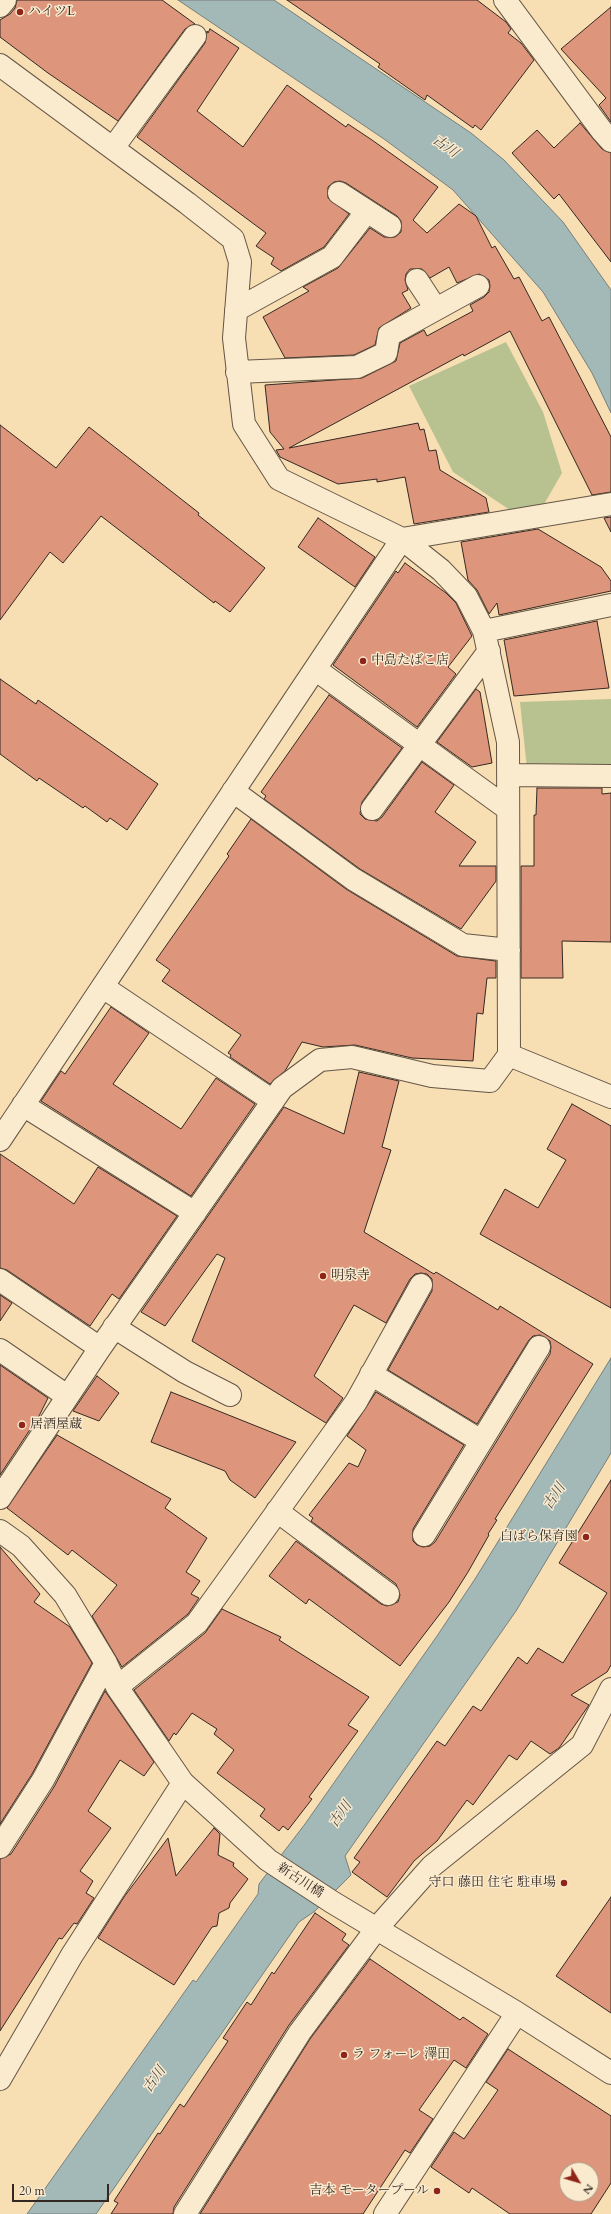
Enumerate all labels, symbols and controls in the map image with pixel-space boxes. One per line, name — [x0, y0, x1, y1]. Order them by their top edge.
place label: ハイツL — [28, 4, 75, 20]
marker: ハイツL — [15, 7, 25, 17]
water label: 古川 — [429, 132, 461, 162]
place label: 中島たばこ店 — [371, 653, 449, 669]
marker: 中島たばこ店 — [358, 656, 368, 666]
place label: 明泉寺 — [331, 1268, 370, 1284]
marker: 明泉寺 — [318, 1271, 328, 1281]
place label: 居酒屋蔵 — [30, 1417, 82, 1433]
marker: 居酒屋蔵 — [17, 1420, 27, 1430]
water label: 古川 — [540, 1481, 570, 1513]
place label: 白ばら保育園 — [500, 1529, 578, 1545]
marker: 白ばら保育園 — [581, 1532, 591, 1542]
water label: 古川 — [326, 1799, 356, 1831]
street label: 新古川橋 — [274, 1860, 326, 1902]
place label: 守口 藤田 住宅 駐車場 — [429, 1875, 556, 1891]
marker: 守口 藤田 住宅 駐車場 — [559, 1878, 569, 1888]
place label: ラ フォーレ 澤田 — [352, 2047, 450, 2063]
marker: ラ フォーレ 澤田 — [339, 2050, 349, 2060]
water label: 古川 — [140, 2064, 170, 2096]
north arrow — [559, 2162, 599, 2202]
scale bar — [14, 2176, 111, 2202]
text: N — [579, 2181, 597, 2197]
text: 20 m — [19, 2183, 45, 2199]
place label: 吉本 モータープール — [309, 2183, 429, 2199]
marker: 吉本 モータープール — [432, 2186, 442, 2196]

